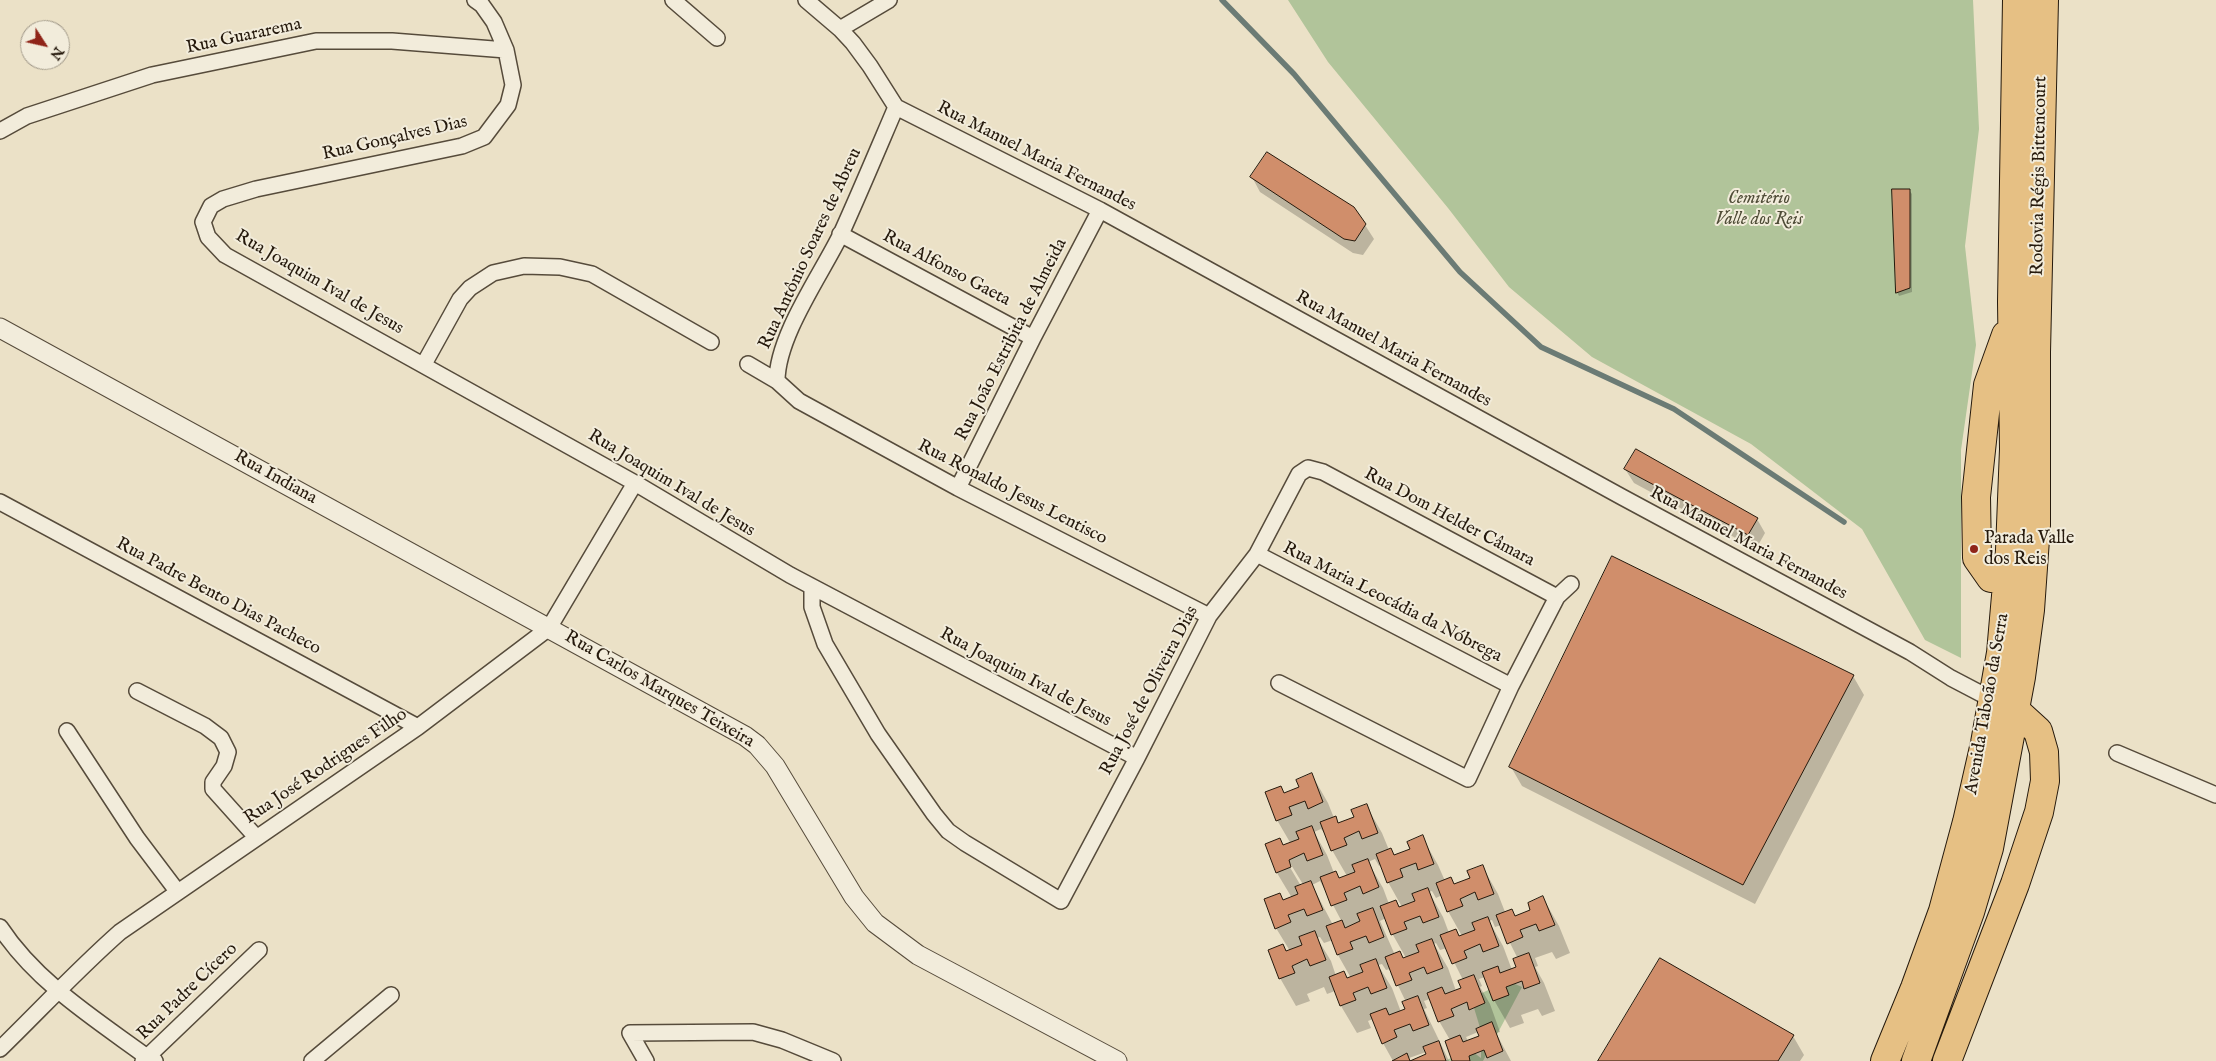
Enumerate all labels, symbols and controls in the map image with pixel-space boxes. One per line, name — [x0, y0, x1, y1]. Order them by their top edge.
street label: Rua Guararema — [185, 14, 303, 60]
north arrow — [20, 20, 70, 70]
text: N — [46, 43, 67, 63]
street label: Rodovia Régis Bittencourt — [2027, 76, 2053, 276]
street label: Rua Manuel Maria Fernandes — [933, 97, 1139, 217]
street label: Rua Gonçalves Dias — [320, 112, 470, 166]
street label: Rua Antônio Soares de Abreu — [755, 145, 867, 353]
park label: Cemitério Valle dos Reis — [1715, 188, 1803, 230]
street label: Rua Joaquim Ival de Jesus — [231, 226, 407, 340]
street label: Rua Alfonso Gaeta — [878, 226, 1014, 312]
street label: Rua João Estribita de Almeida — [951, 235, 1073, 445]
street label: Rua Manuel Maria Fernandes — [1291, 287, 1495, 413]
street label: Rua Joaquim Ival de Jesus — [584, 426, 758, 542]
street label: Rua Ronaldo Jesus Lentisco — [914, 436, 1110, 550]
street label: Rua Indiana — [230, 446, 320, 510]
street label: Rua Dom Helder Câmara — [1360, 464, 1538, 572]
street label: Rua Manuel Maria Fernandes — [1646, 483, 1850, 605]
place label: Parada Valle dos Reis — [1984, 528, 2074, 570]
street label: Rua Padre Bento Dias Pacheco — [112, 534, 324, 660]
street label: Rua Maria Leocádia da Nóbrega — [1279, 538, 1505, 668]
marker: Parada Valle dos Reis — [1968, 543, 1980, 555]
street label: Rua José de Oliveira Dias — [1096, 603, 1204, 779]
street label: Avenida Taboão da Serra — [1961, 612, 2015, 796]
street label: Rua Joaquim Ival de Jesus — [936, 624, 1114, 732]
street label: Rua Carlos Marques Teixeira — [560, 627, 758, 753]
street label: Rua José Rodrigues Filho — [240, 704, 412, 830]
street label: Rua Padre Cícero — [133, 939, 243, 1045]

